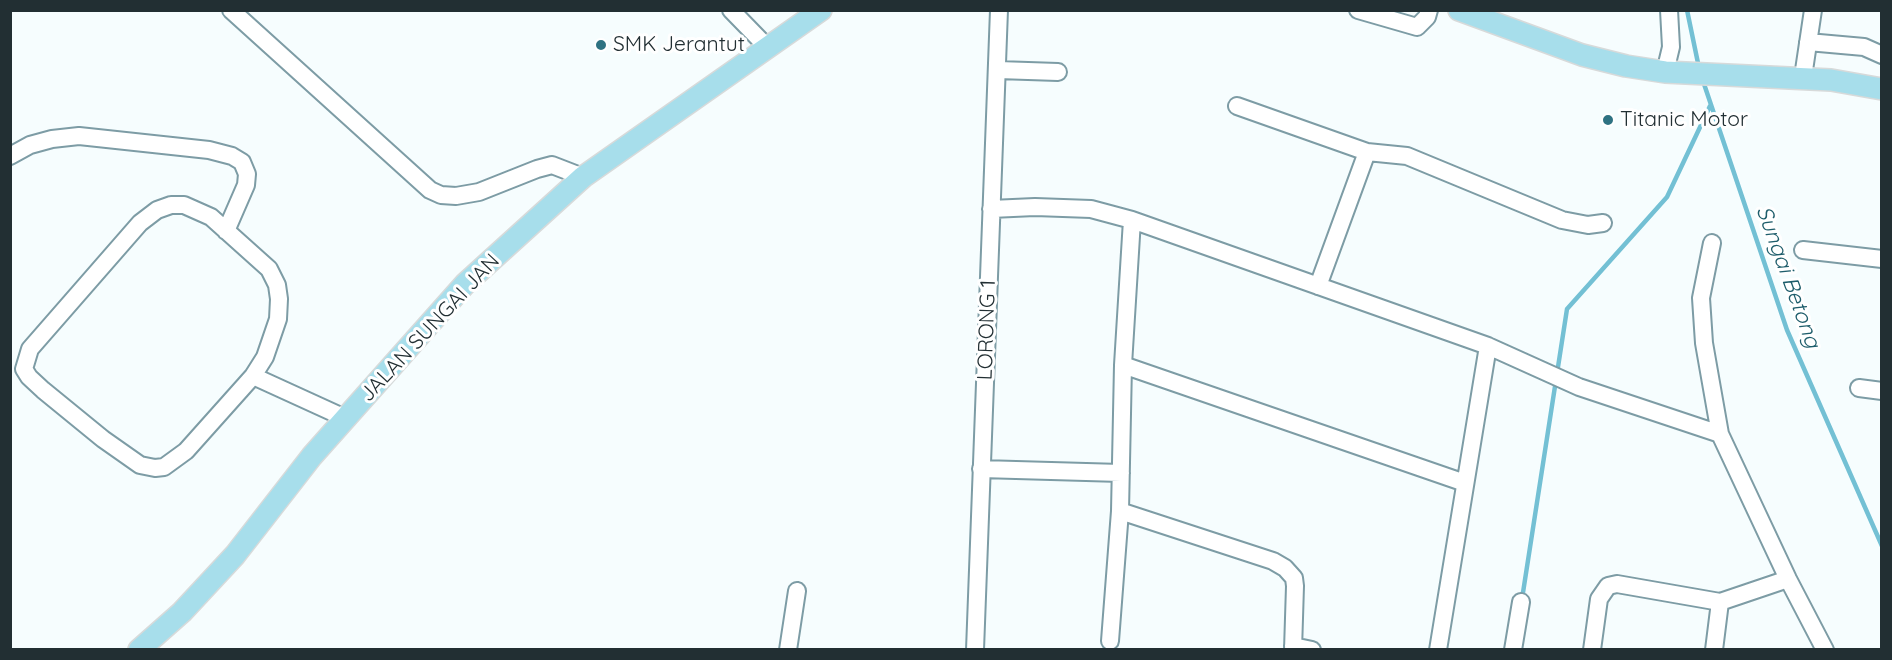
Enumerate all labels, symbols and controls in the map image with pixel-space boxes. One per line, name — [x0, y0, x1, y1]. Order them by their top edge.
place label: SMK Jerantut — [613, 32, 745, 58]
marker: SMK Jerantut — [594, 38, 608, 52]
place label: Titanic Motor — [1620, 107, 1748, 133]
marker: Titanic Motor — [1601, 113, 1615, 127]
water label: Sungai Betong — [1750, 202, 1826, 352]
street label: JALAN SUNGAI JAN — [355, 249, 505, 407]
street label: LORONG 1 — [973, 279, 1001, 381]

